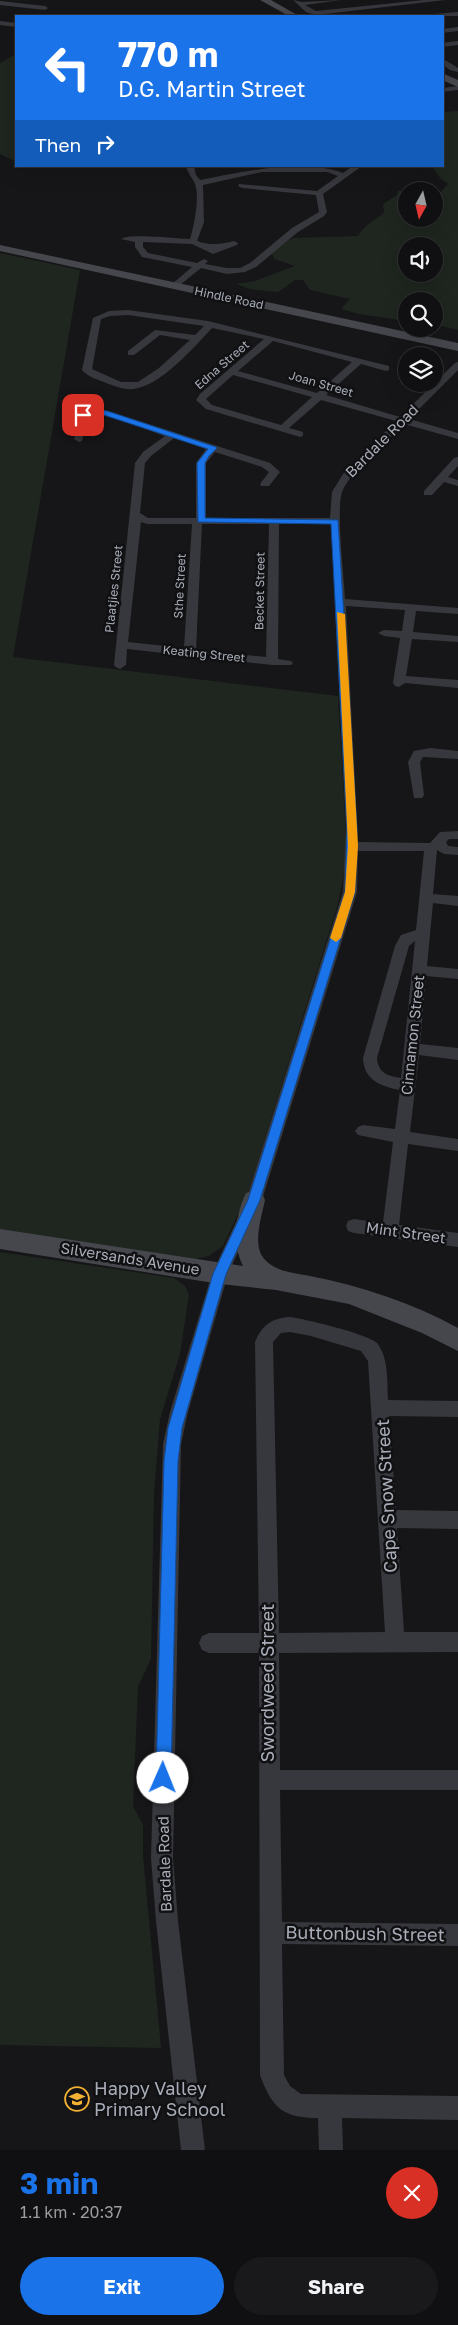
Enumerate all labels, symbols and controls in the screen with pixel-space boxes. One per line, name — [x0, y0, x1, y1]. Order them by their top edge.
text: 770 m — [118, 33, 218, 75]
icon: left — [35, 35, 100, 100]
text: D.G. Martin Street — [118, 75, 306, 102]
icon: right — [91, 130, 119, 158]
text: Then — [35, 133, 81, 156]
north arrow — [398, 182, 442, 228]
map controls — [398, 182, 443, 392]
button: sound — [398, 237, 443, 282]
street label: Hindle Road — [193, 283, 265, 312]
button: search — [398, 292, 443, 337]
street label: Edna Street — [191, 337, 252, 392]
button: layers — [398, 347, 443, 392]
street label: Joan Street — [287, 367, 355, 400]
pin — [62, 394, 104, 436]
street label: Bardale Road — [341, 400, 422, 481]
icon: arrive — [69, 401, 97, 429]
street label: Plaatjies Street — [101, 544, 126, 634]
street label: Becket Street — [251, 551, 268, 630]
street label: Sthe Street — [170, 553, 189, 619]
street label: Keating Street — [162, 642, 246, 665]
street label: Cinnamon Street — [397, 974, 427, 1096]
street label: Mint Street — [365, 1218, 447, 1246]
street label: Silversands Avenue — [59, 1238, 201, 1278]
street label: Cape Snow Street — [371, 1419, 401, 1574]
street label: Swordweed Street — [256, 1604, 278, 1762]
position arrow — [136, 1751, 188, 1803]
street label: Bardale Road — [153, 1816, 175, 1912]
street label: Buttonbush Street — [285, 1921, 445, 1945]
place label: Happy Valley Primary School — [94, 2077, 226, 2120]
school or university icon: Happy Valley Primary School — [64, 2086, 90, 2112]
text: 3 min — [20, 2165, 98, 2201]
button: close — [386, 2167, 438, 2219]
text: 1.1 km · 20:37 — [20, 2202, 122, 2222]
button: Exit — [20, 2257, 224, 2315]
button: Share — [234, 2257, 438, 2315]

